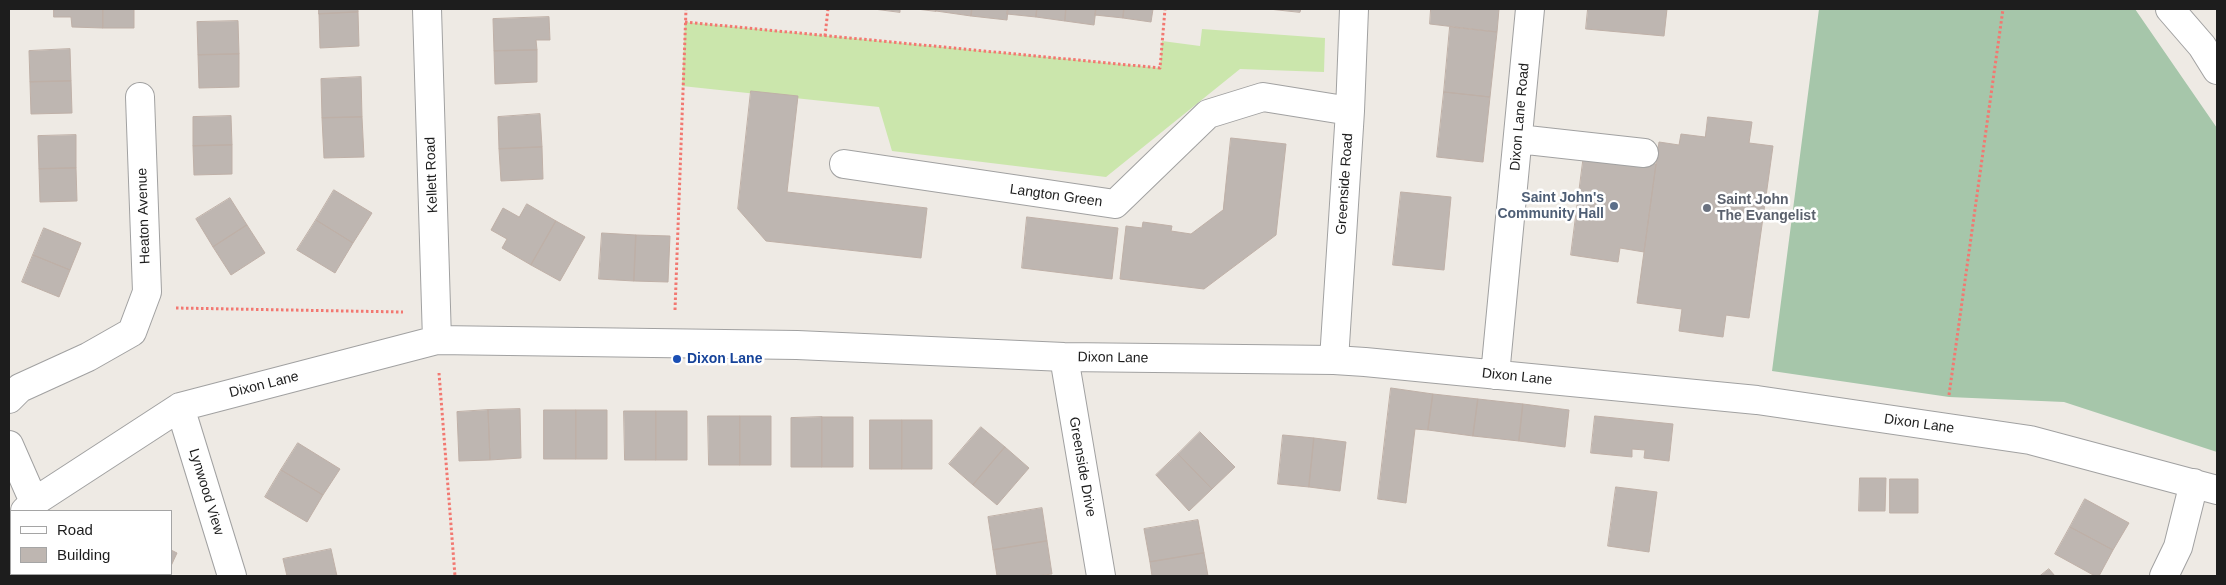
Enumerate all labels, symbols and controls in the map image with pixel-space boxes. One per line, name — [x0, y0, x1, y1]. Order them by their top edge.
street label: Dixon Lane Road — [1507, 62, 1533, 172]
street label: Greenside Road — [1333, 133, 1357, 235]
street label: Kellett Road — [422, 137, 442, 213]
street label: Heaton Avenue — [134, 168, 154, 264]
street label: Langton Green — [1009, 181, 1103, 211]
place label: Saint John's Community Hall — [1497, 190, 1604, 222]
place label: Saint John The Evangelist — [1717, 192, 1816, 224]
marker: Saint John's Community Hall — [1608, 200, 1620, 212]
marker: Saint John The Evangelist — [1701, 202, 1713, 214]
street label: Dixon Lane — [1077, 349, 1149, 367]
place label: Dixon Lane — [687, 351, 762, 367]
marker: Dixon Lane — [671, 353, 683, 365]
street label: Dixon Lane — [1481, 365, 1553, 389]
street label: Dixon Lane — [228, 368, 300, 402]
street label: Dixon Lane — [1883, 411, 1955, 437]
street label: Greenside Drive — [1065, 416, 1099, 518]
street label: Lynwood View — [185, 447, 227, 537]
legend — [10, 510, 172, 575]
text: Road — [57, 521, 93, 538]
text: Building — [57, 546, 110, 563]

